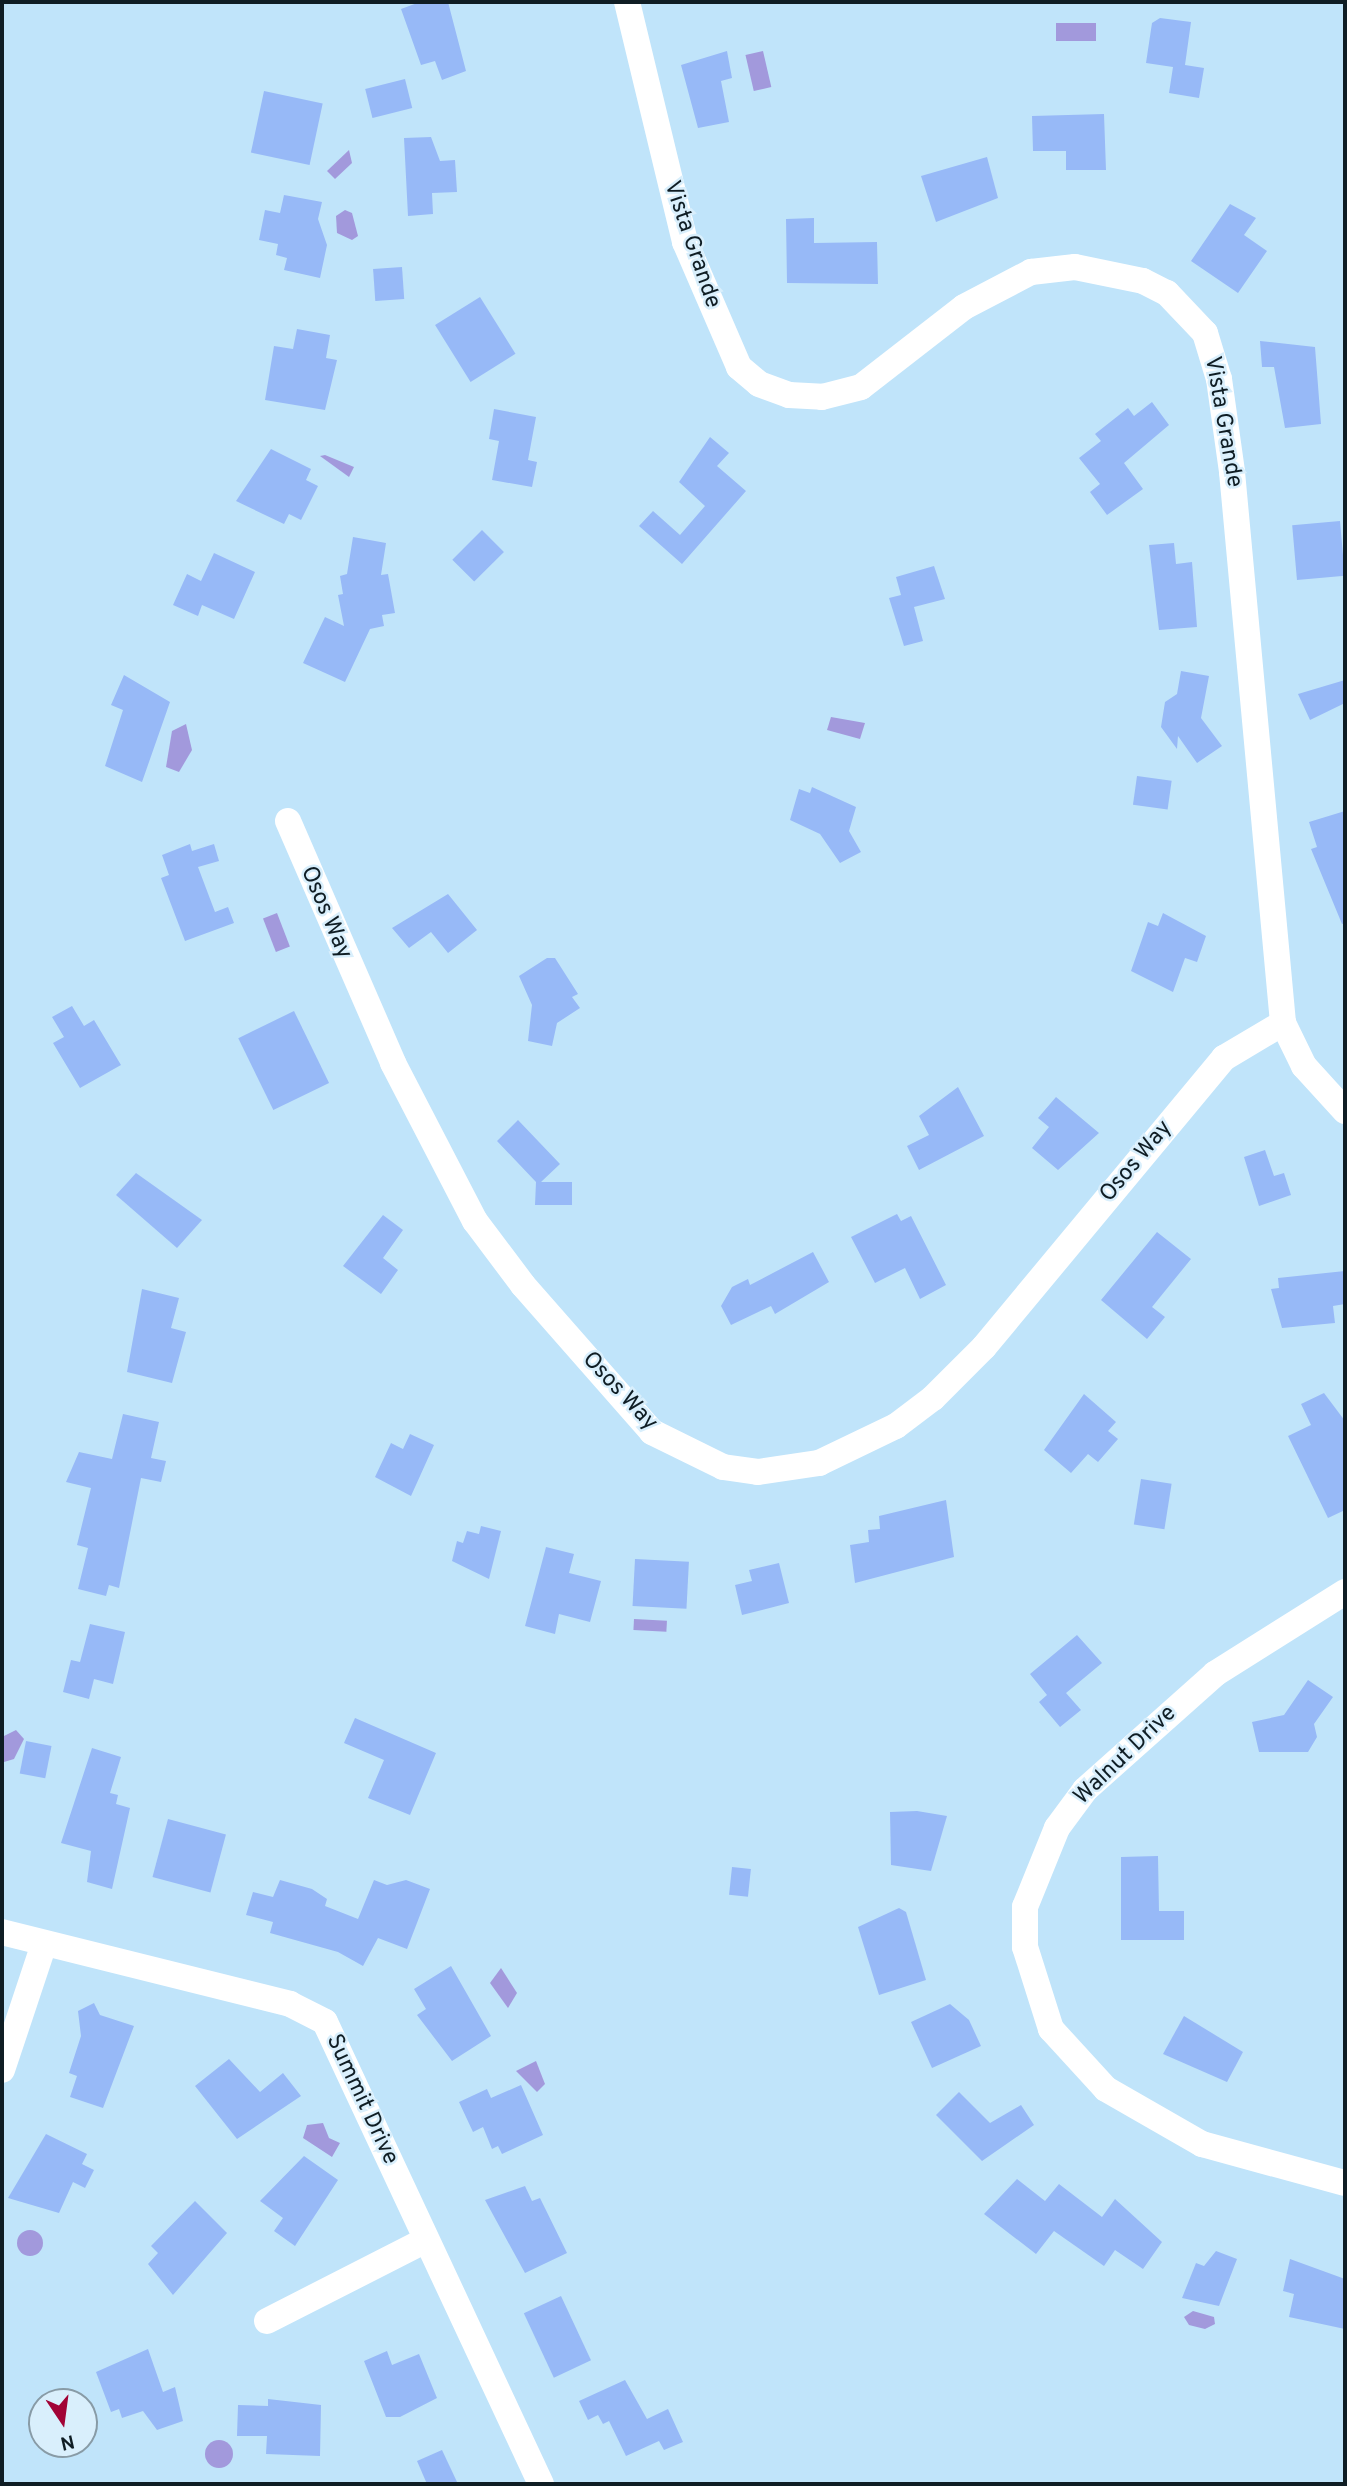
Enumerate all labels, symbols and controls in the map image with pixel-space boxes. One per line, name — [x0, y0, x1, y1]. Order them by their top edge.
street label: Vista Grande — [656, 178, 726, 312]
street label: Vista Grande — [1197, 354, 1247, 490]
street label: Osos Way — [293, 862, 357, 964]
street label: Osos Way — [1095, 1115, 1179, 1209]
street label: Osos Way — [575, 1347, 663, 1437]
street label: Walnut Drive — [1069, 1700, 1183, 1812]
street label: Summit Drive — [319, 2030, 403, 2170]
north arrow — [28, 2388, 98, 2458]
text: N — [58, 2428, 77, 2455]

